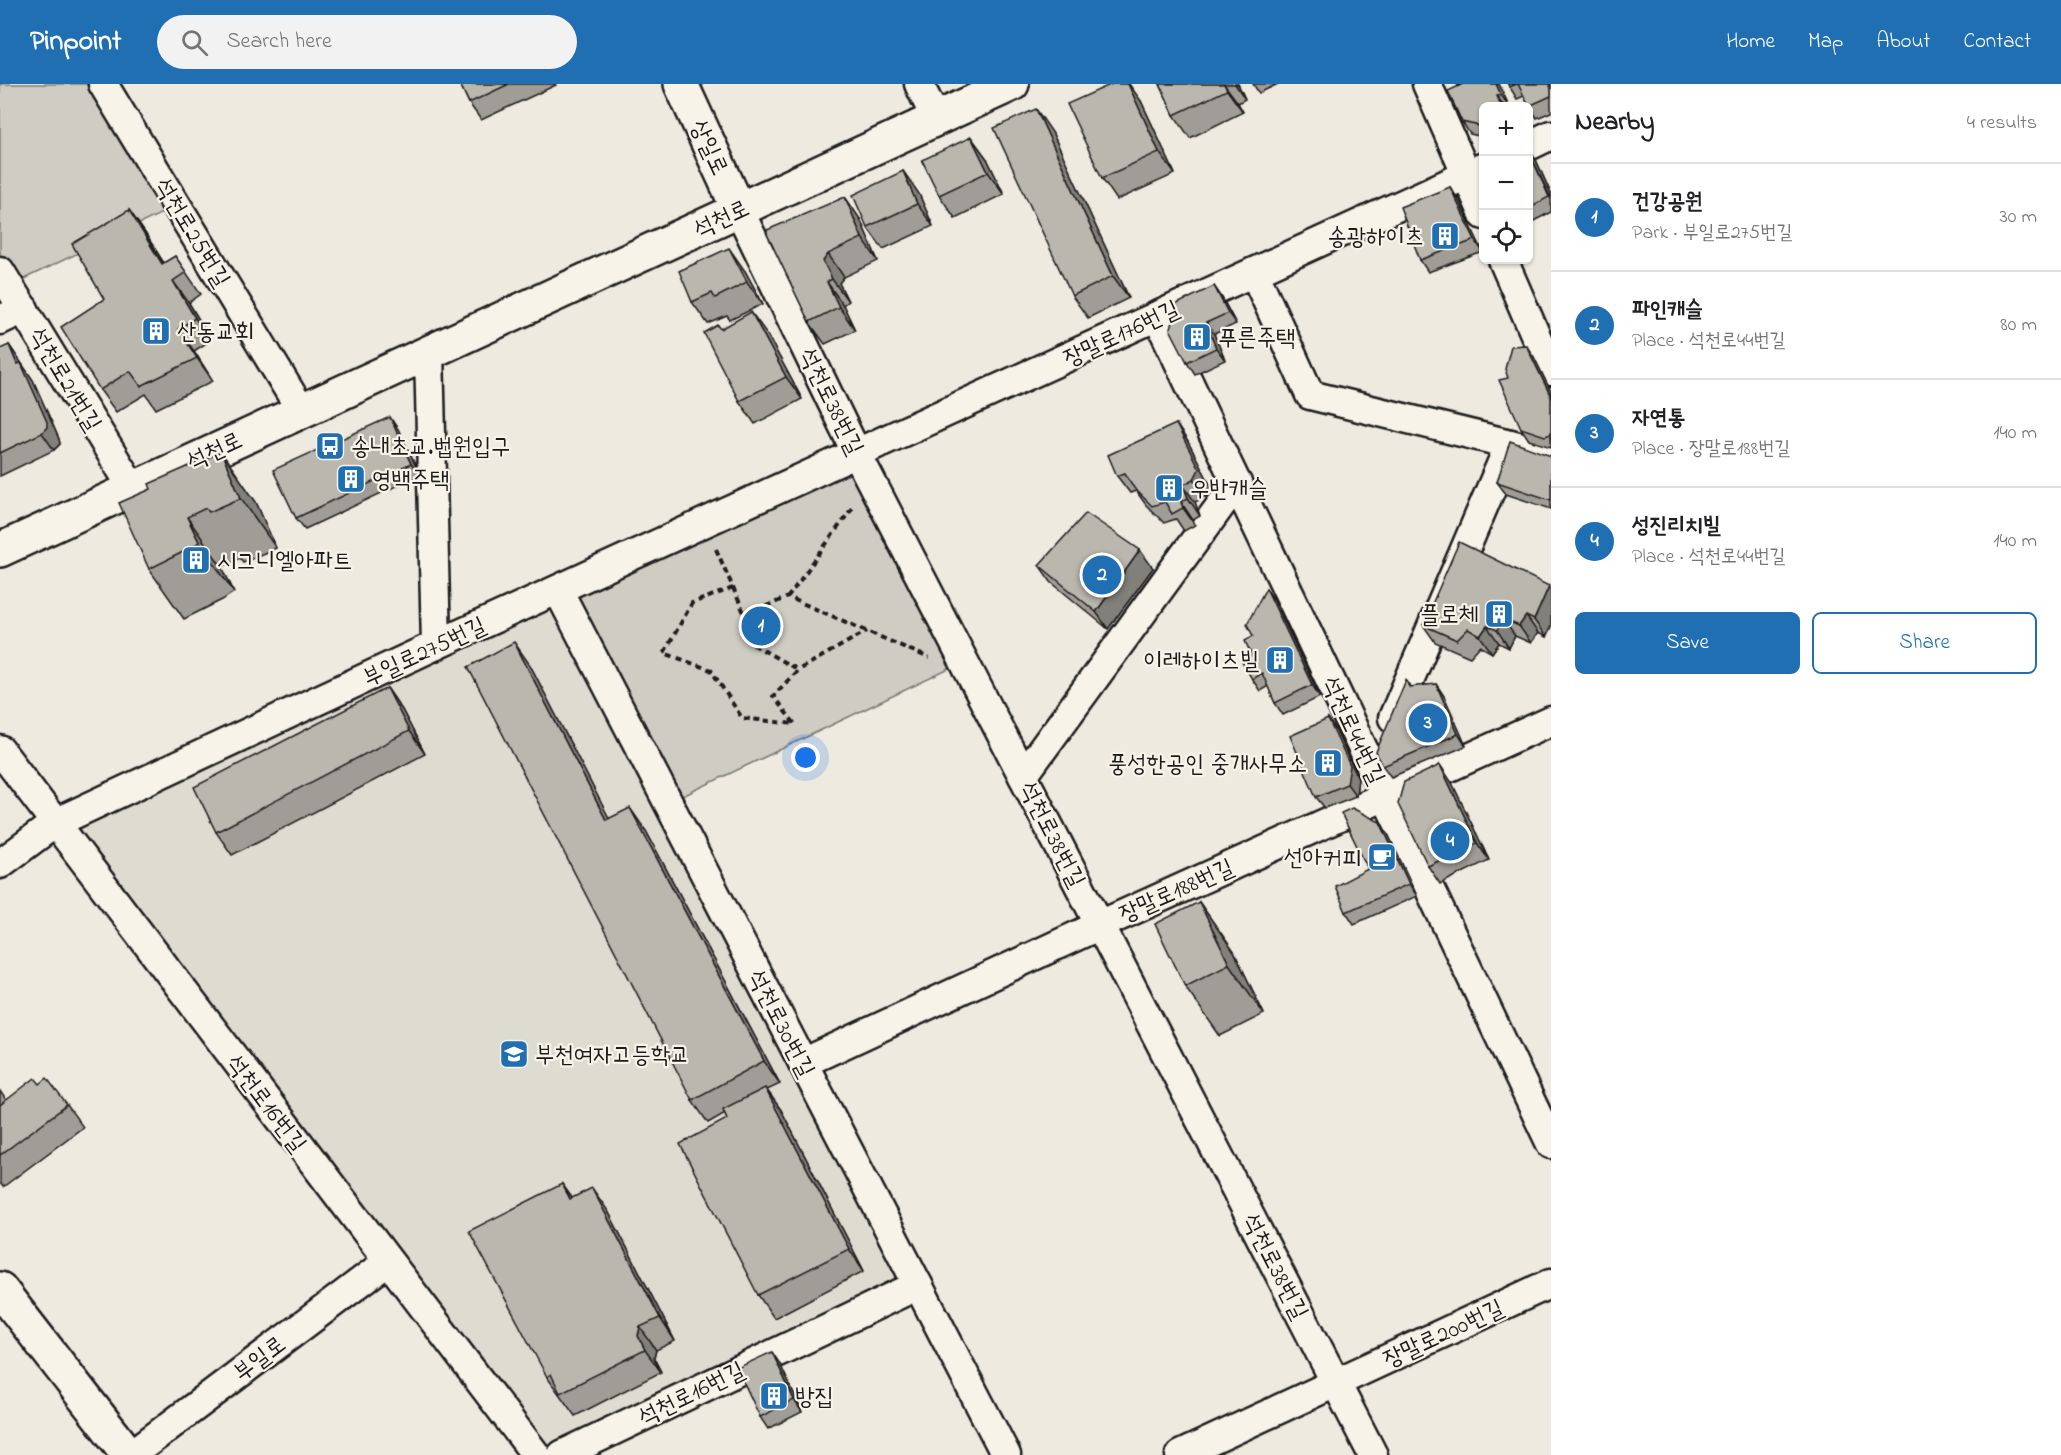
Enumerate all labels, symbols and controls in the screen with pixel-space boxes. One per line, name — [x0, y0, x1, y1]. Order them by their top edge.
search box — [157, 15, 577, 69]
text: Pinpoint — [30, 22, 121, 63]
icon: search — [178, 26, 211, 59]
text: Search here — [226, 26, 332, 58]
text: Home — [1726, 27, 1775, 57]
text: Map — [1808, 27, 1843, 57]
text: About — [1876, 27, 1930, 57]
text: Contact — [1963, 27, 2031, 57]
map controls — [1479, 102, 1533, 264]
button: + — [1479, 102, 1533, 156]
text: Nearby — [1575, 104, 1654, 142]
text: 4 results — [1967, 109, 2037, 138]
street label: 상일로 — [680, 114, 736, 182]
button: − — [1479, 156, 1533, 210]
street label: 석천로25번길 — [144, 172, 237, 295]
text: 건강공원 — [1632, 187, 1703, 219]
street label: 석천로 — [688, 192, 756, 248]
text: 1 — [1591, 203, 1598, 232]
text: 30 m — [2000, 203, 2037, 232]
button: locate — [1479, 210, 1533, 264]
text: Park · 부일로275번길 — [1632, 219, 1793, 248]
building icon: 송광하이츠 — [1429, 220, 1461, 252]
place label: 송광하이츠 — [1327, 221, 1424, 256]
street label: 장말로176번길 — [1058, 293, 1186, 377]
text: 파인캐슬 — [1632, 295, 1703, 327]
text: 2 — [1590, 311, 1599, 340]
text: 80 m — [2000, 311, 2037, 340]
building icon: 산동교회 — [140, 315, 172, 347]
place label: 산동교회 — [177, 316, 254, 351]
building icon: 푸른주택 — [1181, 321, 1213, 353]
street label: 석천로21번길 — [19, 322, 109, 439]
place label: 푸른주택 — [1218, 322, 1295, 357]
text: Place · 석천로44번길 — [1632, 327, 1786, 356]
street label: 석천로38번길 — [789, 343, 871, 462]
text: 자연통 — [1632, 403, 1685, 435]
text: 3 — [1590, 419, 1599, 448]
text: 140 m — [1993, 419, 2037, 448]
street label: 석천로 — [181, 424, 249, 480]
bus stop icon: 송내초교.법원입구 — [314, 430, 346, 462]
place label: 송내초교.법원입구 — [351, 431, 510, 466]
text: Place · 장말로188번길 — [1632, 435, 1790, 464]
building icon: 영백주택 — [335, 463, 367, 495]
place label: 영백주택 — [372, 464, 449, 499]
building icon: 우반캐슬 — [1153, 472, 1185, 504]
place label: 우반캐슬 — [1190, 473, 1267, 508]
text: 성진리치빌 — [1632, 511, 1721, 543]
text: 4 — [1590, 527, 1599, 556]
text: 140 m — [1993, 527, 2037, 556]
text: Place · 석천로44번길 — [1632, 543, 1786, 572]
building icon: 시그니엘아파트 — [180, 544, 212, 576]
place label: 시그니엘아파트 — [217, 545, 352, 580]
pin: 2 — [1082, 552, 1122, 598]
building icon: 플로체 — [1483, 598, 1515, 630]
place label: 플로체 — [1420, 599, 1478, 634]
pin: 1 — [742, 604, 780, 648]
street label: 부일로275번길 — [358, 609, 492, 697]
button: Save — [1575, 612, 1800, 674]
button: Share — [1812, 612, 2037, 674]
building icon: 이레하이츠빌 — [1264, 644, 1296, 676]
place label: 이레하이츠빌 — [1143, 645, 1260, 680]
street label: 석천로44번길 — [1311, 671, 1392, 791]
pin: 3 — [1408, 700, 1448, 746]
your location — [791, 743, 820, 772]
building icon: 풍성한공인 중개사무소 — [1312, 747, 1344, 779]
place label: 풍성한공인 중개사무소 — [1108, 748, 1307, 783]
street label: 석천로38번길 — [1009, 776, 1093, 895]
pin: 4 — [1430, 818, 1470, 864]
cafe icon: 선아커피 — [1366, 841, 1398, 873]
place label: 선아커피 — [1284, 842, 1361, 877]
street label: 장말로188번길 — [1114, 851, 1240, 933]
street label: 석천로30번길 — [738, 964, 822, 1084]
school or university icon: 부천여자고등학교 — [498, 1038, 530, 1070]
place label: 부천여자고등학교 — [535, 1039, 690, 1074]
street label: 석천로16번길 — [216, 1048, 314, 1161]
street label: 석천로38번길 — [1232, 1208, 1316, 1327]
street label: 장말로200번길 — [1378, 1292, 1510, 1378]
street label: 부일로 — [227, 1329, 294, 1391]
street label: 석천로16번길 — [633, 1354, 751, 1436]
building icon: 방집 — [758, 1380, 790, 1412]
place label: 방집 — [795, 1381, 834, 1416]

